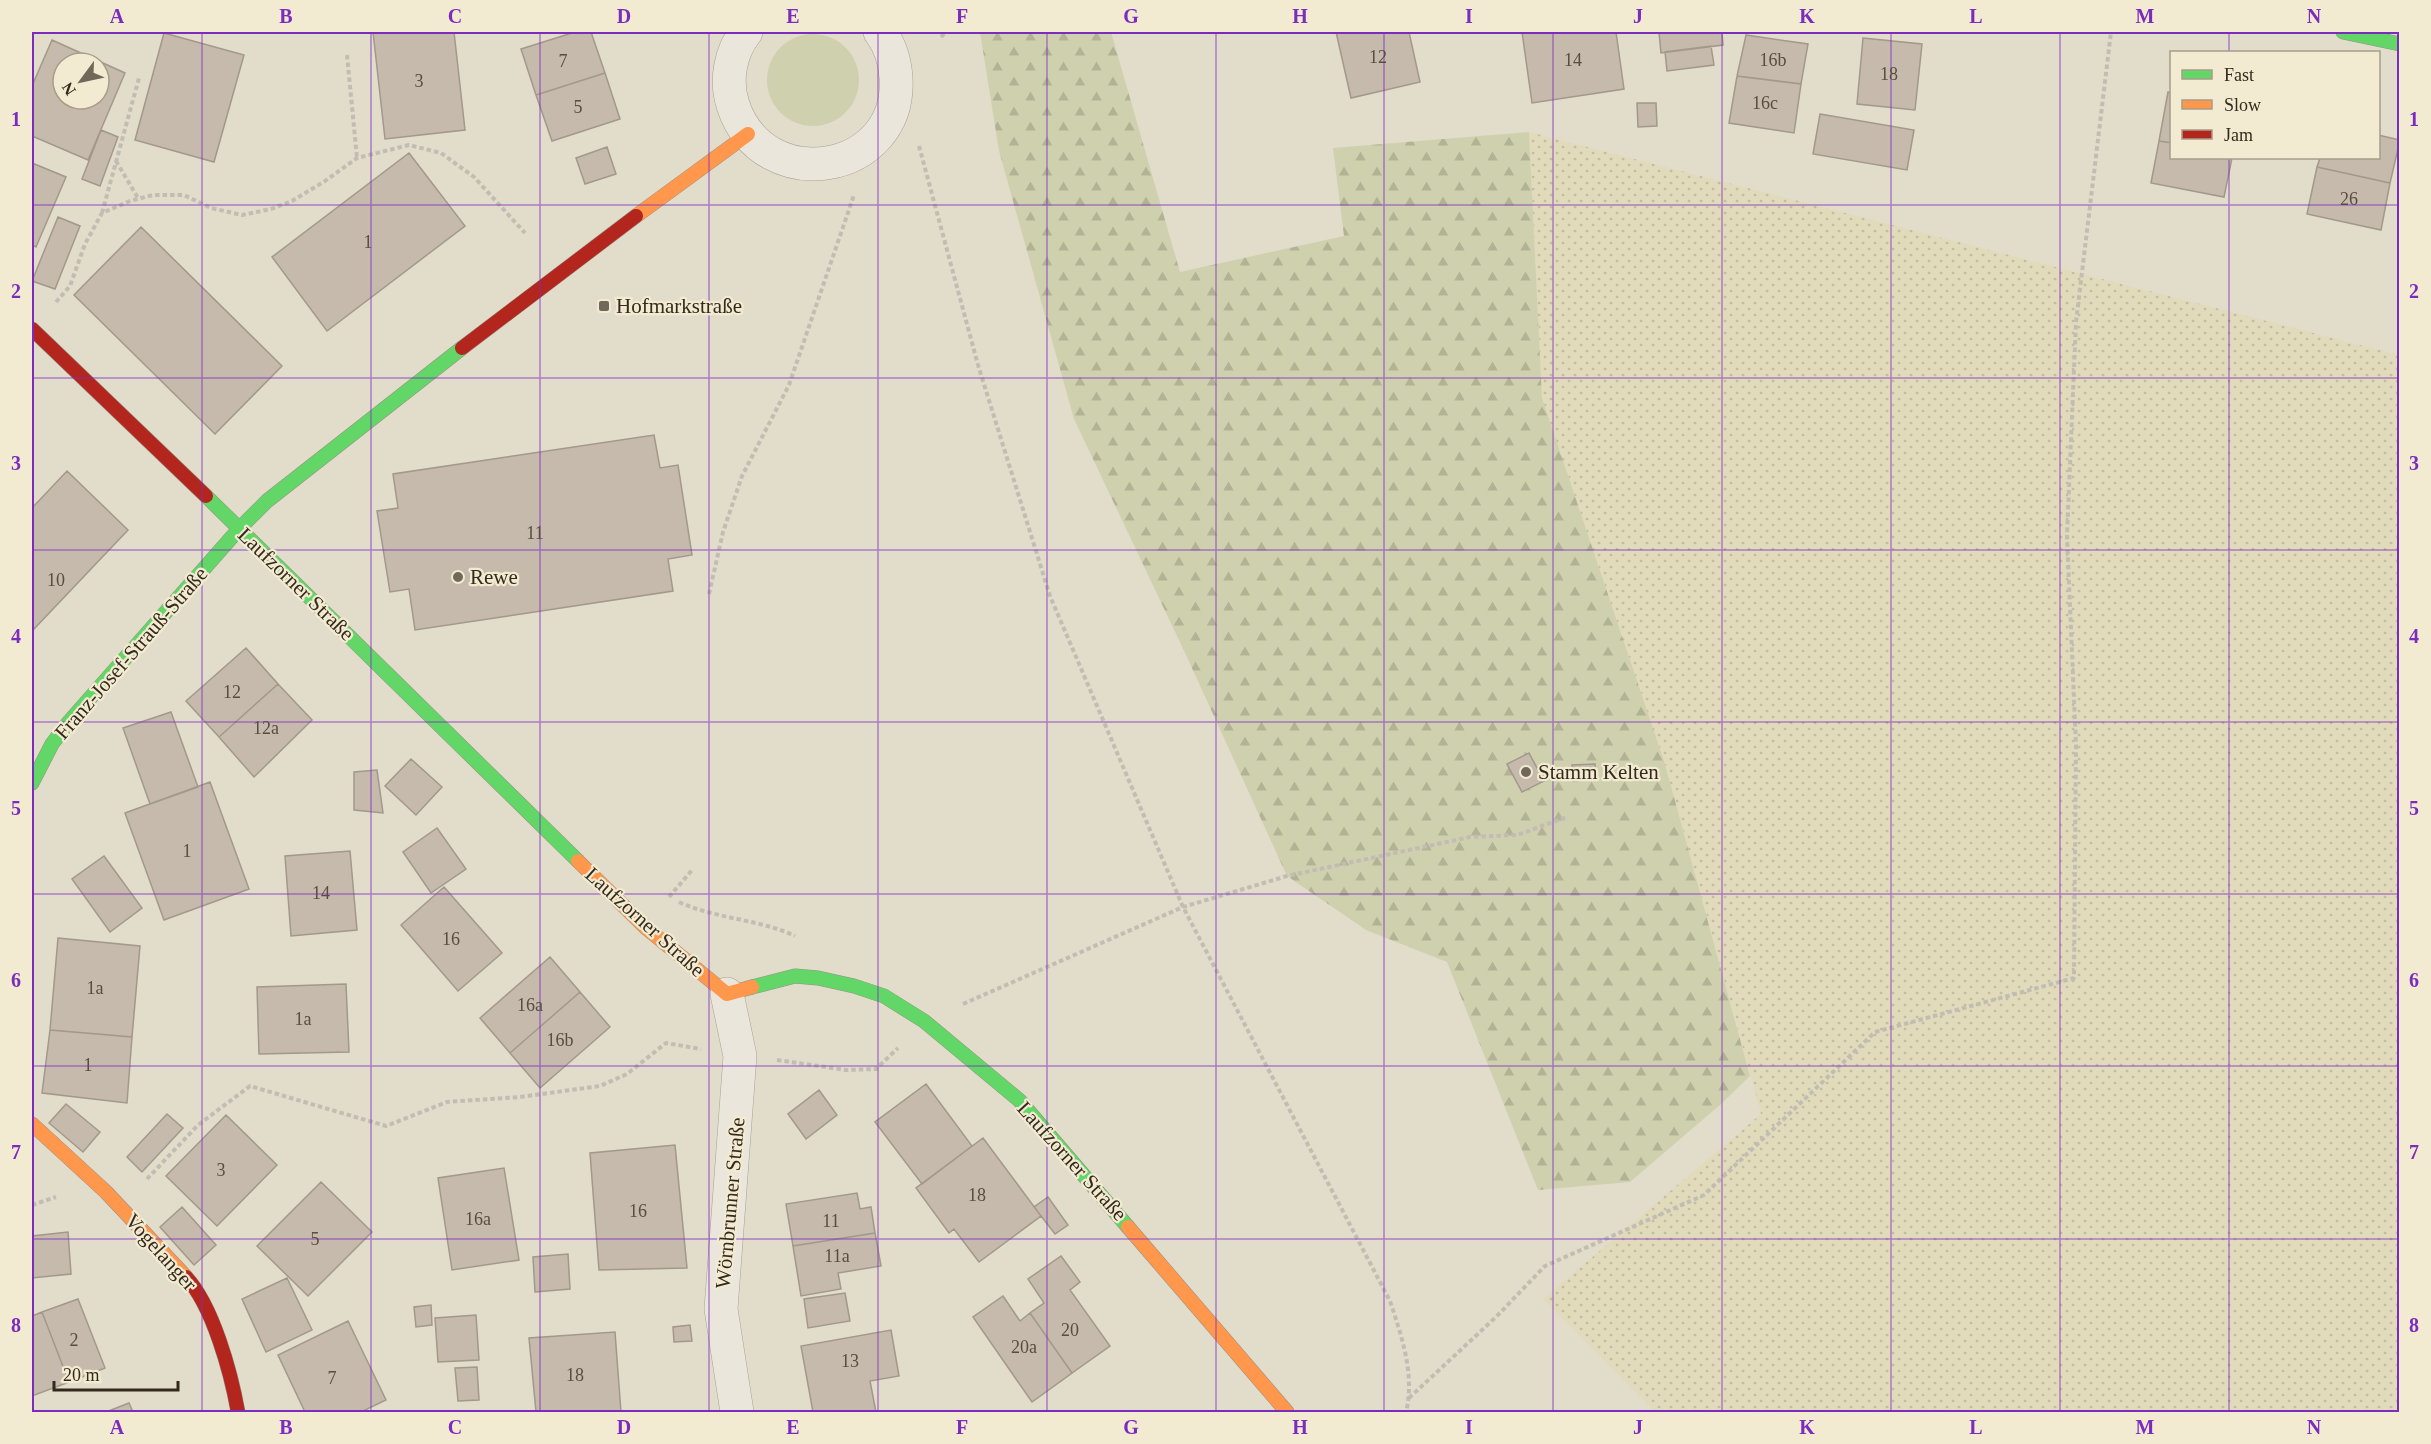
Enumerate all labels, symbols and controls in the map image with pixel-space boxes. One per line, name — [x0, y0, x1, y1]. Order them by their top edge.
text: A — [110, 5, 125, 27]
text: B — [279, 5, 293, 27]
text: C — [448, 5, 462, 27]
text: D — [617, 5, 631, 27]
text: E — [786, 5, 800, 27]
text: F — [956, 5, 968, 27]
text: G — [1123, 5, 1139, 27]
text: H — [1292, 5, 1308, 27]
text: I — [1465, 5, 1473, 27]
text: J — [1633, 5, 1643, 27]
text: K — [1799, 5, 1815, 27]
text: L — [1969, 5, 1983, 27]
text: M — [2136, 5, 2155, 27]
text: N — [2307, 5, 2322, 27]
house number: 12 — [1369, 47, 1387, 67]
house number: 14 — [1564, 50, 1582, 70]
house number: 16b — [1760, 50, 1787, 70]
north arrow — [51, 51, 111, 111]
house number: 7 — [559, 51, 568, 71]
legend — [2170, 51, 2380, 159]
house number: 18 — [1880, 64, 1898, 84]
text: Fast — [2224, 65, 2254, 85]
house number: 3 — [415, 71, 424, 91]
text: N — [58, 79, 79, 98]
house number: 16c — [1752, 93, 1778, 113]
text: Slow — [2224, 95, 2261, 115]
house number: 5 — [574, 97, 583, 117]
text: 1 — [11, 108, 21, 130]
text: 1 — [2409, 108, 2419, 130]
text: Jam — [2224, 125, 2253, 145]
house number: 26 — [2340, 189, 2358, 209]
house number: 1 — [364, 232, 373, 252]
text: 2 — [11, 280, 21, 302]
text: 2 — [2409, 280, 2419, 302]
place label: Hofmarkstraße — [616, 294, 742, 318]
marker: Hofmarkstraße — [597, 299, 611, 313]
text: 3 — [11, 452, 21, 474]
text: 3 — [2409, 452, 2419, 474]
street label: Laufzorner Straße — [233, 523, 359, 645]
house number: 11 — [526, 523, 544, 543]
street label: Franz-Josef-Strauß-Straße — [50, 562, 212, 744]
place label: Rewe — [470, 565, 518, 589]
house number: 10 — [47, 570, 65, 590]
marker: Rewe — [451, 570, 465, 584]
text: 4 — [11, 625, 21, 647]
text: 4 — [2409, 625, 2419, 647]
house number: 12 — [223, 682, 241, 702]
house number: 12a — [253, 718, 279, 738]
place label: Stamm Kelten — [1538, 760, 1659, 784]
marker: Stamm Kelten — [1519, 765, 1533, 779]
text: 5 — [11, 797, 21, 819]
text: 5 — [2409, 797, 2419, 819]
house number: 1 — [183, 841, 192, 861]
street label: Laufzorner Straße — [580, 862, 710, 982]
house number: 14 — [312, 883, 330, 903]
house number: 16 — [442, 929, 460, 949]
text: 6 — [11, 969, 21, 991]
text: 6 — [2409, 969, 2419, 991]
house number: 1a — [87, 978, 104, 998]
house number: 16a — [517, 995, 543, 1015]
house number: 1a — [295, 1009, 312, 1029]
house number: 16b — [547, 1030, 574, 1050]
house number: 1 — [84, 1055, 93, 1075]
street label: Laufzorner Straße — [1012, 1096, 1132, 1226]
street label: Wörnbrunner Straße — [711, 1116, 749, 1290]
text: 7 — [11, 1141, 21, 1163]
text: 7 — [2409, 1141, 2419, 1163]
house number: 3 — [217, 1160, 226, 1180]
house number: 18 — [968, 1185, 986, 1205]
house number: 16 — [629, 1201, 647, 1221]
street label: Vogelanger — [120, 1209, 202, 1295]
house number: 16a — [465, 1209, 491, 1229]
house number: 11 — [822, 1211, 840, 1231]
house number: 5 — [311, 1229, 320, 1249]
house number: 11a — [824, 1246, 850, 1266]
text: 8 — [11, 1314, 21, 1336]
text: 8 — [2409, 1314, 2419, 1336]
house number: 20 — [1061, 1320, 1079, 1340]
house number: 2 — [70, 1330, 79, 1350]
house number: 20a — [1011, 1337, 1037, 1357]
house number: 13 — [841, 1351, 859, 1371]
scale bar — [54, 1354, 178, 1392]
text: 20 m — [63, 1365, 100, 1385]
house number: 18 — [566, 1365, 584, 1385]
house number: 7 — [328, 1368, 337, 1388]
text: A — [110, 1416, 125, 1438]
text: B — [279, 1416, 293, 1438]
text: C — [448, 1416, 462, 1438]
text: D — [617, 1416, 631, 1438]
text: E — [786, 1416, 800, 1438]
text: F — [956, 1416, 968, 1438]
text: G — [1123, 1416, 1139, 1438]
text: H — [1292, 1416, 1308, 1438]
text: I — [1465, 1416, 1473, 1438]
text: J — [1633, 1416, 1643, 1438]
text: K — [1799, 1416, 1815, 1438]
text: L — [1969, 1416, 1983, 1438]
text: M — [2136, 1416, 2155, 1438]
text: N — [2307, 1416, 2322, 1438]

